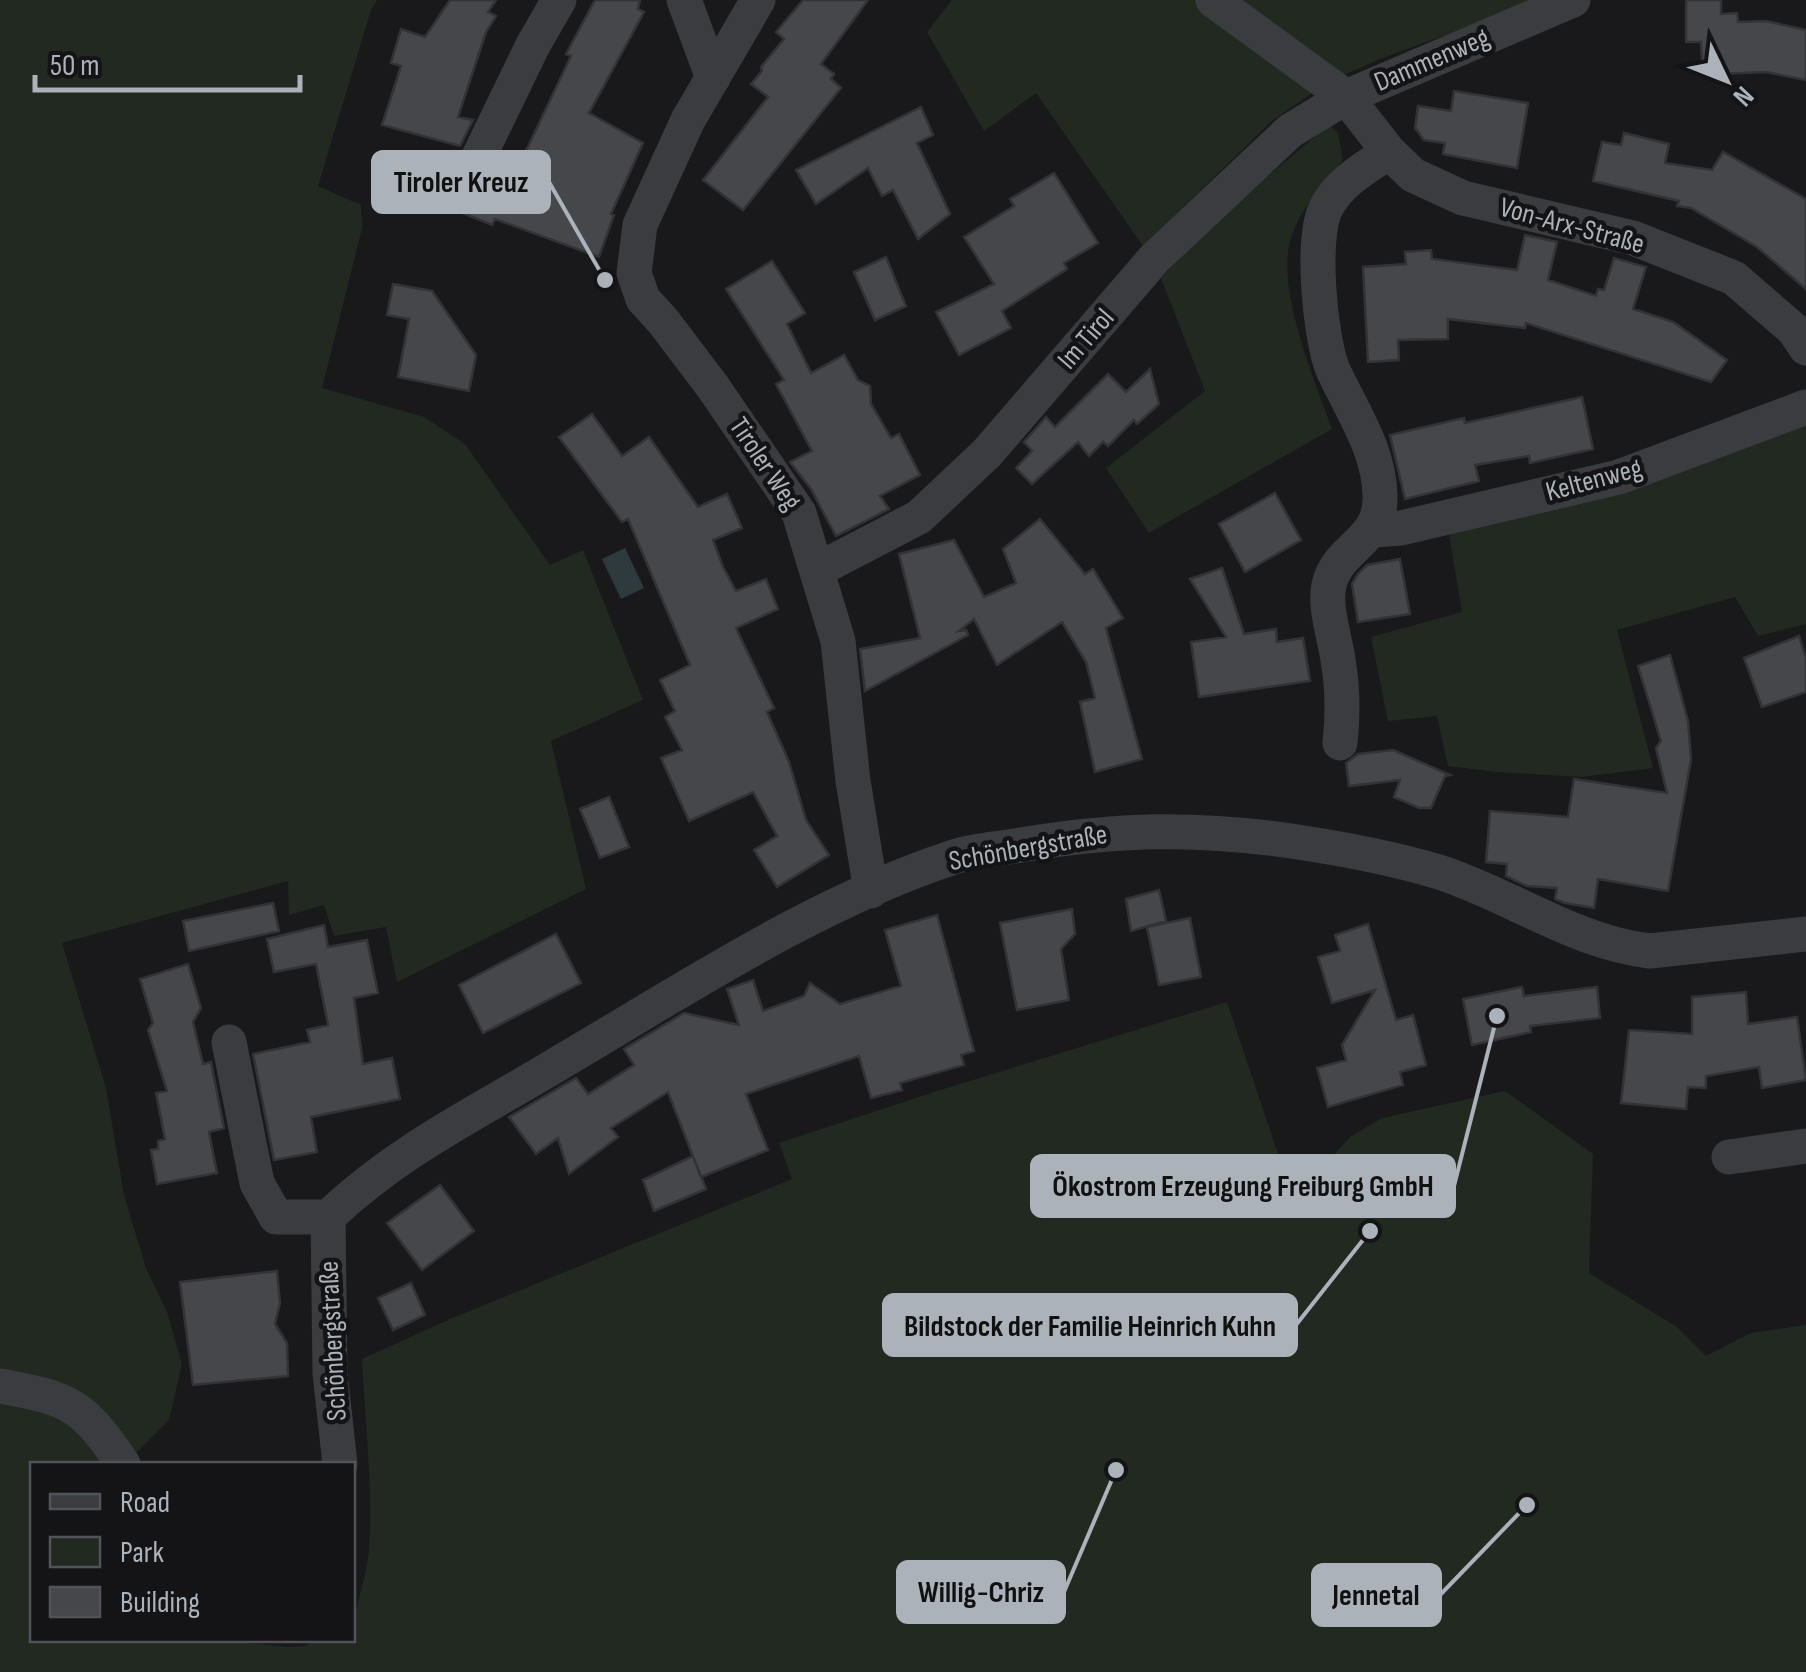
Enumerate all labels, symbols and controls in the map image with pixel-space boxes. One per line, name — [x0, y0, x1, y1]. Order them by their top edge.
street label: Dammenweg — [1370, 21, 1494, 99]
scale bar — [35, 30, 300, 92]
north arrow — [1676, 30, 1776, 130]
text: 50 m — [50, 48, 99, 84]
text: N — [1726, 79, 1760, 113]
callout: Tiroler Kreuz — [373, 152, 549, 212]
text: Tiroler Kreuz — [393, 165, 529, 201]
street label: Von-Arx-Straße — [1496, 191, 1648, 261]
street label: Im Tirol — [1051, 302, 1121, 376]
street label: Tiroler Weg — [722, 411, 808, 517]
street label: Keltenweg — [1542, 451, 1646, 509]
street label: Schönbergstraße — [946, 818, 1110, 878]
callout: Ökostrom Erzeugung Freiburg GmbH — [1032, 1156, 1454, 1216]
text: Ökostrom Erzeugung Freiburg GmbH — [1052, 1169, 1434, 1205]
street label: Schönbergstraße — [312, 1260, 354, 1422]
callout: Bildstock der Familie Heinrich Kuhn — [884, 1295, 1296, 1355]
text: Bildstock der Familie Heinrich Kuhn — [904, 1309, 1276, 1345]
legend — [30, 1462, 355, 1642]
text: Road — [120, 1485, 170, 1521]
text: Park — [120, 1535, 164, 1571]
callout: Willig-Chriz — [898, 1562, 1064, 1622]
callout: Jennetal — [1313, 1565, 1440, 1625]
text: Willig-Chriz — [918, 1575, 1045, 1611]
text: Jennetal — [1331, 1578, 1420, 1614]
text: Building — [120, 1585, 200, 1621]

